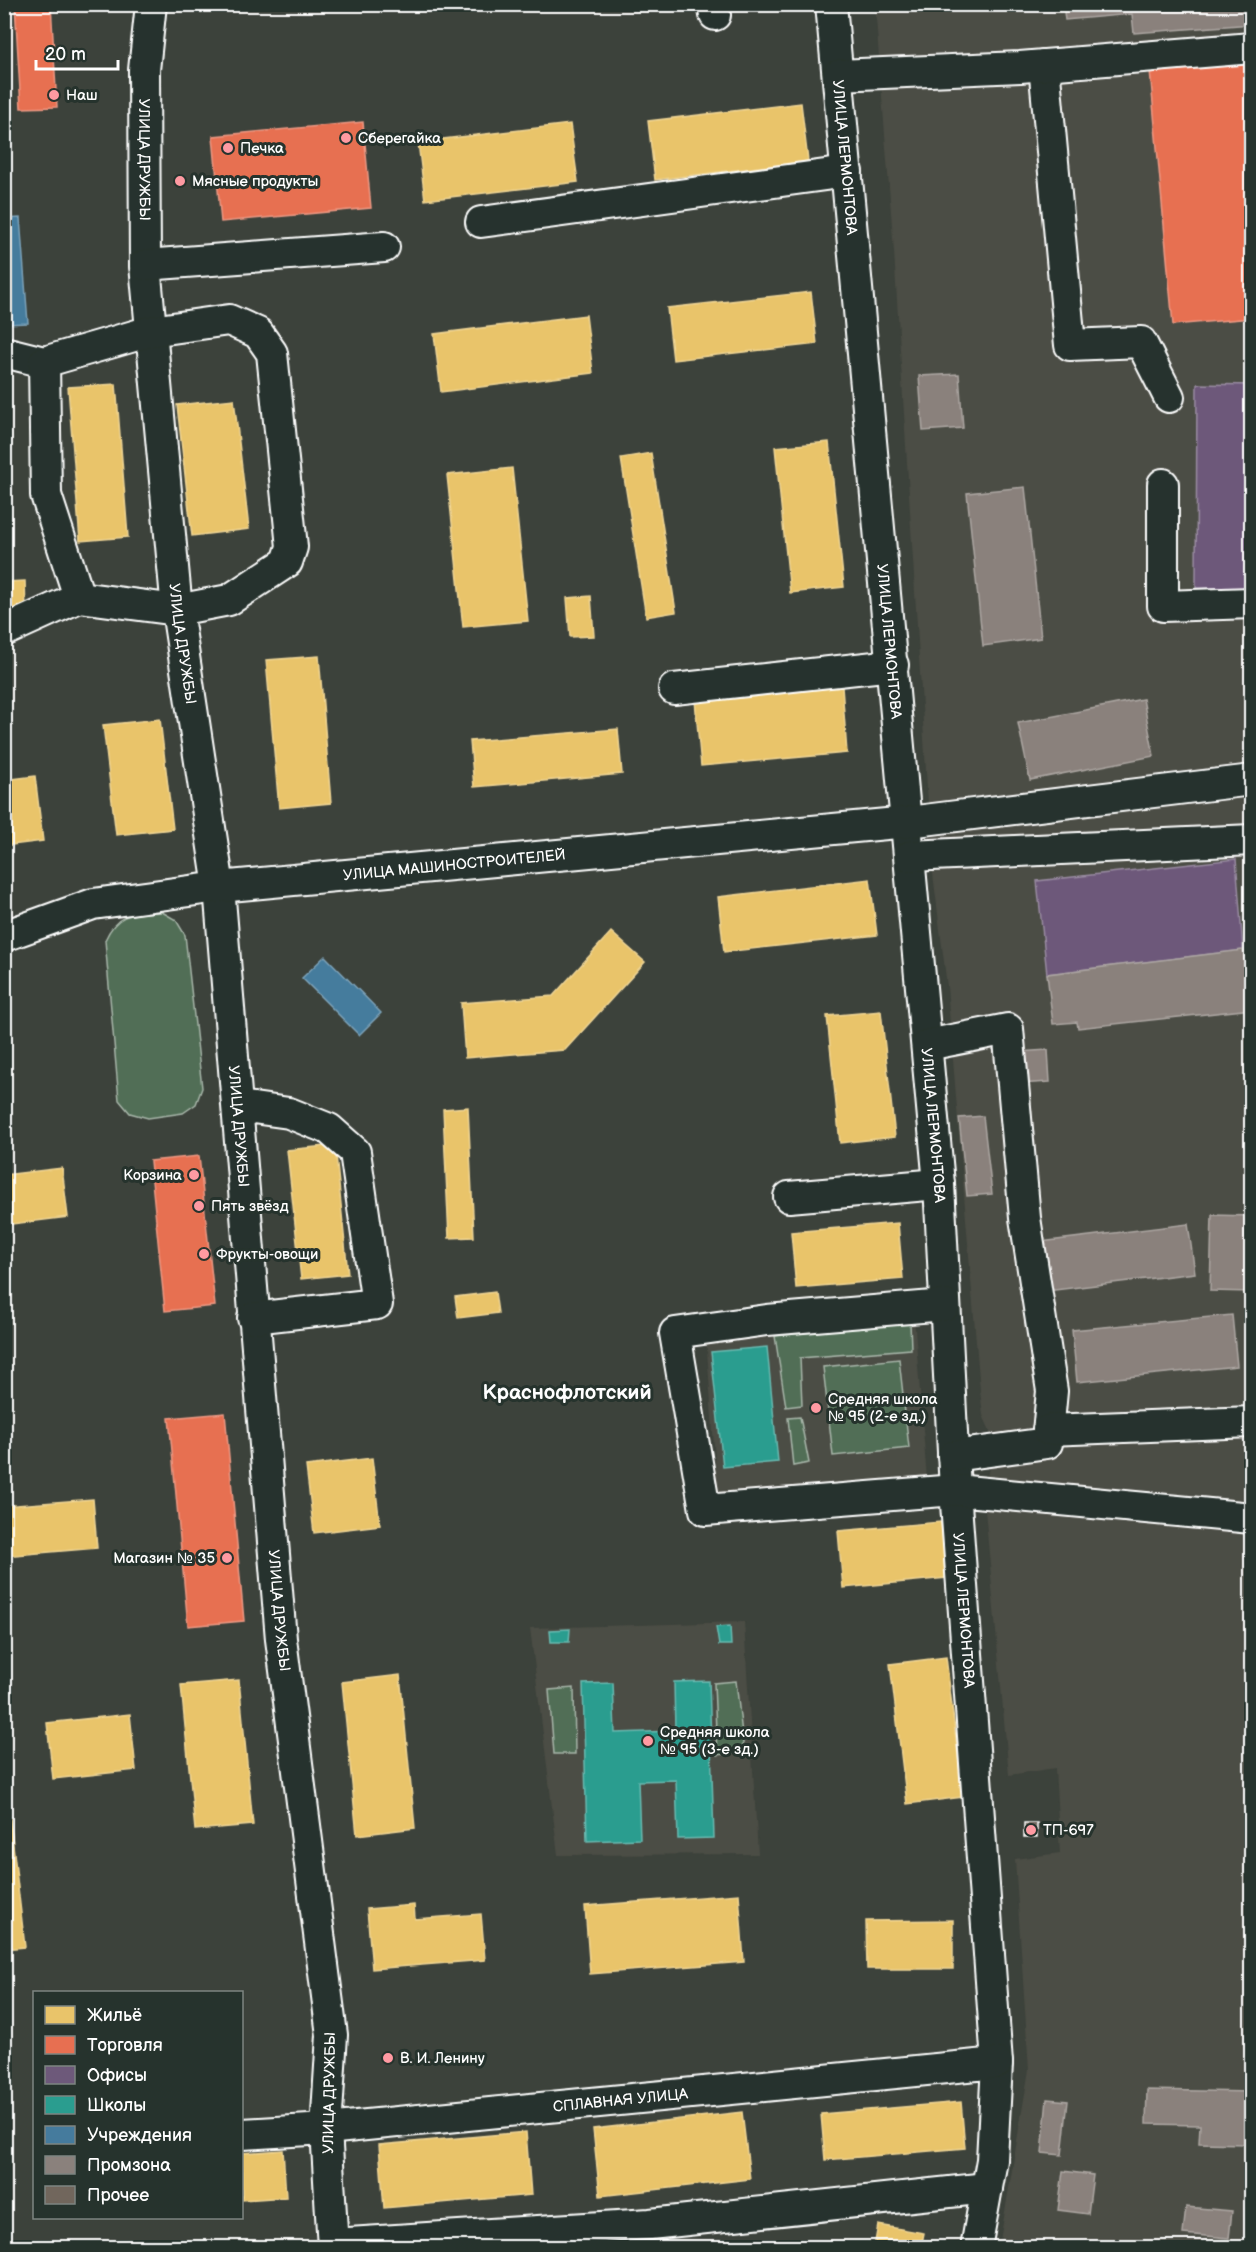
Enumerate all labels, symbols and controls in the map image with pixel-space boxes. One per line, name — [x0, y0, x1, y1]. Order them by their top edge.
scale bar — [36, 33, 118, 71]
text: 20 m — [45, 44, 86, 65]
street label: УЛИЦА ЛЕРМОНТОВА — [828, 79, 861, 237]
place label: Наш — [66, 86, 98, 105]
marker: Наш — [47, 88, 61, 102]
street label: УЛИЦА ДРУЖБЫ — [134, 99, 154, 221]
place label: Сберегайка — [358, 129, 441, 148]
marker: Сберегайка — [339, 131, 353, 145]
place label: Печка — [240, 139, 284, 158]
marker: Печка — [221, 141, 235, 155]
place label: Мясные продукты — [192, 172, 318, 191]
marker: Мясные продукты — [173, 174, 187, 188]
street label: УЛИЦА ЛЕРМОНТОВА — [872, 563, 905, 721]
street label: УЛИЦА ДРУЖБЫ — [165, 582, 200, 706]
street label: УЛИЦА МАШИНОСТРОИТЕЛЕЙ — [342, 845, 566, 885]
street label: УЛИЦА ЛЕРМОНТОВА — [917, 1047, 949, 1204]
street label: УЛИЦА ДРУЖБЫ — [224, 1065, 253, 1188]
place label: Корзина — [123, 1166, 182, 1185]
marker: Корзина — [187, 1168, 201, 1182]
place label: Пять звёзд — [211, 1197, 289, 1216]
marker: Пять звёзд — [192, 1199, 206, 1213]
place label: Фрукты-овощи — [216, 1245, 318, 1264]
marker: Фрукты-овощи — [197, 1247, 211, 1261]
district label: Краснофлотский — [482, 1380, 652, 1405]
place label: Средняя школа № 95 (2-е зд.) — [828, 1390, 938, 1426]
marker: Средняя школа № 95 (2-е зд.) — [809, 1401, 823, 1415]
street label: УЛИЦА ЛЕРМОНТОВА — [948, 1532, 979, 1690]
place label: Магазин № 35 — [113, 1549, 215, 1568]
street label: УЛИЦА ДРУЖБЫ — [264, 1549, 294, 1672]
marker: Магазин № 35 — [220, 1551, 234, 1565]
place label: Средняя школа № 95 (3-е зд.) — [660, 1723, 770, 1759]
marker: Средняя школа № 95 (3-е зд.) — [641, 1734, 655, 1748]
place label: ТП-697 — [1043, 1821, 1094, 1840]
marker: ТП-697 — [1024, 1823, 1038, 1837]
legend — [33, 1991, 243, 2219]
text: Жильё — [87, 2005, 142, 2026]
street label: УЛИЦА ДРУЖБЫ — [319, 2032, 340, 2154]
text: Торговля — [87, 2035, 163, 2056]
place label: В. И. Ленину — [400, 2049, 485, 2068]
marker: В. И. Ленину — [381, 2051, 395, 2065]
text: Офисы — [87, 2065, 147, 2086]
street label: СПЛАВНАЯ УЛИЦА — [552, 2084, 690, 2117]
text: Школы — [87, 2095, 146, 2116]
text: Учреждения — [87, 2125, 192, 2146]
text: Промзона — [87, 2155, 171, 2176]
text: Прочее — [87, 2185, 149, 2206]

